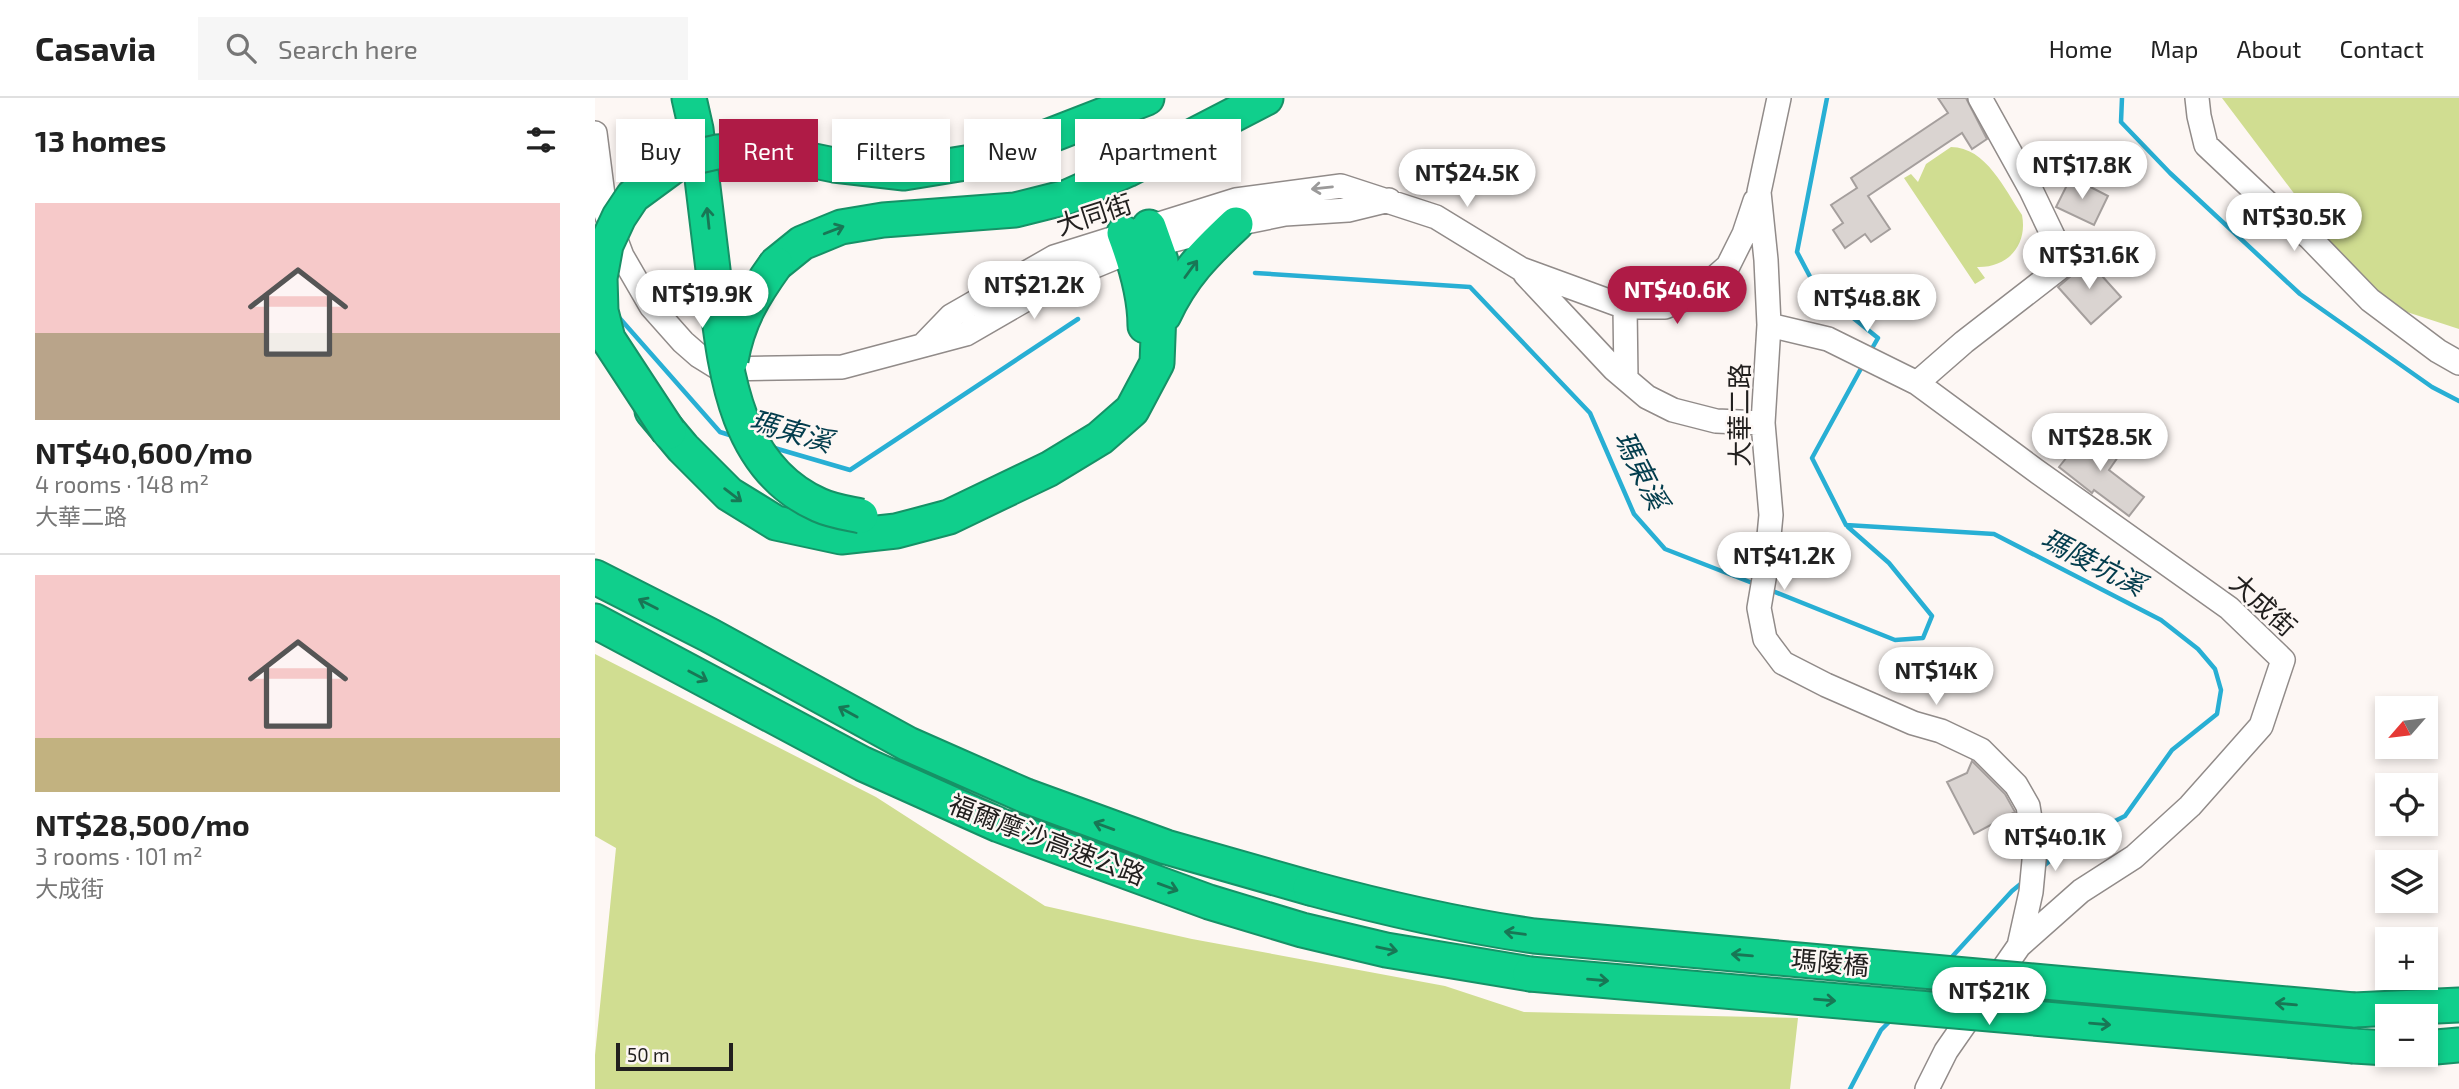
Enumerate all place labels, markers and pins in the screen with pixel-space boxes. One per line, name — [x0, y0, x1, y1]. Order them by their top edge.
pin: NT$17.8K — [2010, 141, 2154, 201]
pin: NT$24.5K — [1395, 150, 1539, 209]
pin: NT$30.5K — [2222, 194, 2366, 253]
pin: NT$31.6K — [2017, 232, 2161, 291]
pin: NT$21.2K — [962, 262, 1106, 321]
pin: NT$40.6K — [1605, 266, 1749, 326]
pin: NT$19.9K — [630, 271, 774, 330]
pin: NT$48.8K — [1795, 274, 1939, 334]
pin: NT$28.5K — [2028, 414, 2172, 473]
pin: NT$41.2K — [1712, 532, 1856, 592]
pin: NT$14K — [1879, 648, 1993, 707]
pin: NT$40.1K — [1983, 814, 2127, 873]
pin: NT$21K — [1932, 968, 2046, 1027]

